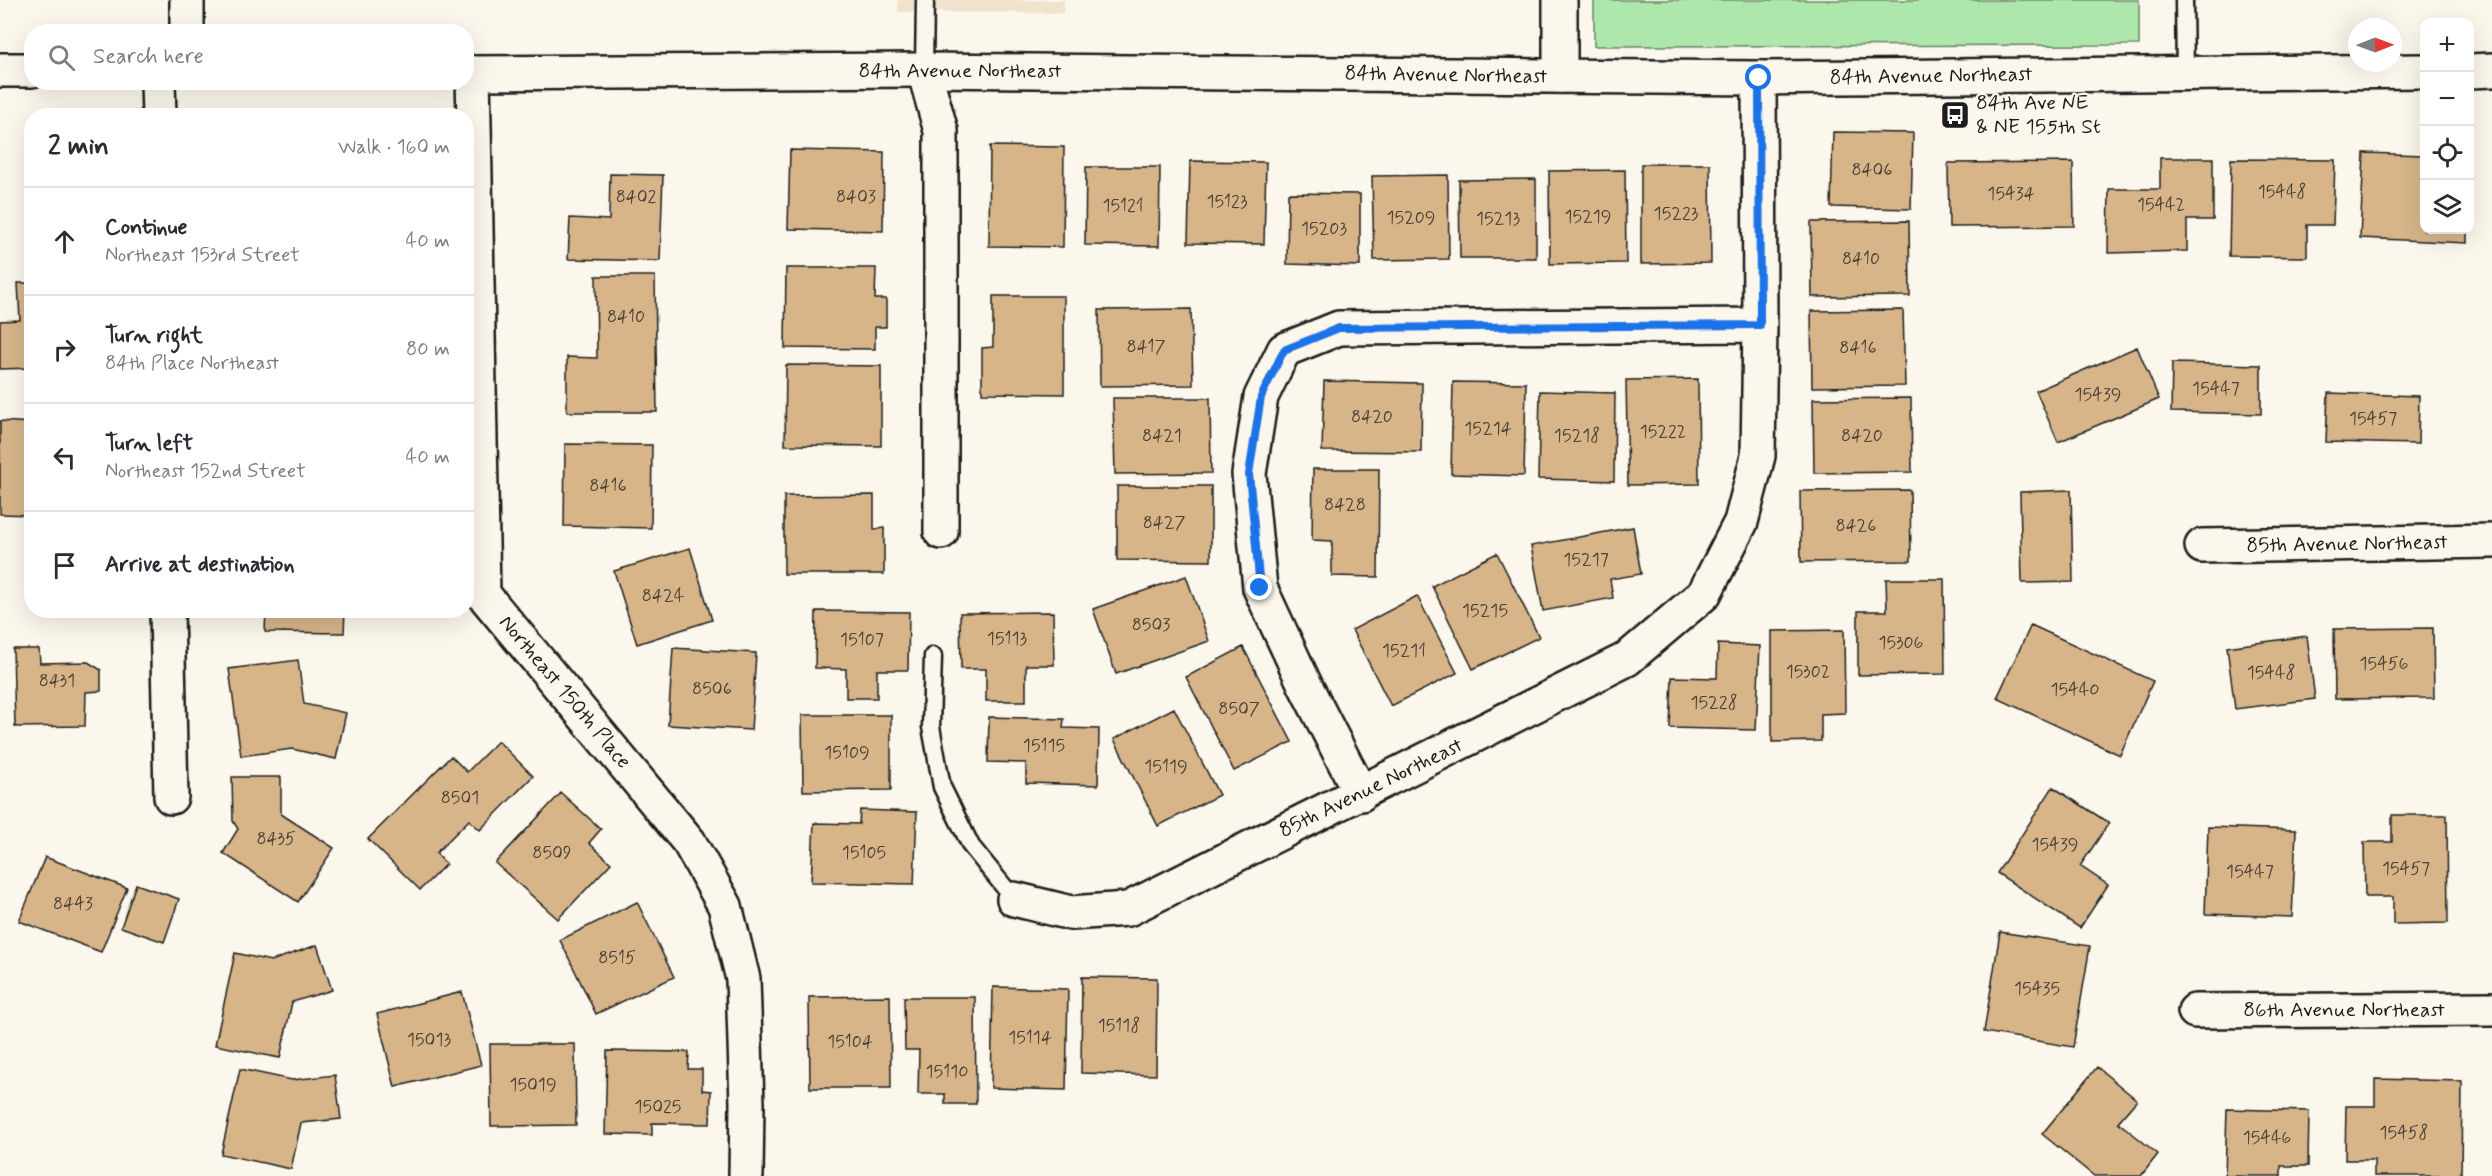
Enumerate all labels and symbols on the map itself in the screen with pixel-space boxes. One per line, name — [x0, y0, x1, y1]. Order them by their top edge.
north arrow — [2348, 18, 2402, 72]
street label: 84th Avenue Northeast — [859, 57, 1062, 85]
street label: 84th Avenue Northeast — [1344, 59, 1548, 91]
street label: 84th Avenue Northeast — [1829, 60, 2033, 92]
route start — [1745, 64, 1771, 90]
place label: 84th Ave NE & NE 155th St — [1976, 89, 2101, 141]
bus stop icon: 84th Ave NE & NE 155th St — [1939, 99, 1971, 131]
house number: 8406 — [1851, 158, 1893, 182]
house number: 15448 — [2258, 180, 2306, 204]
house number: 15434 — [1987, 182, 2035, 206]
house number: 8402 — [616, 185, 657, 209]
house number: 8403 — [836, 185, 876, 209]
house number: 15123 — [1206, 190, 1248, 214]
house number: 15442 — [2137, 193, 2185, 217]
house number: 15121 — [1102, 194, 1144, 218]
house number: 15223 — [1654, 202, 1699, 226]
house number: 15219 — [1564, 205, 1612, 229]
house number: 15209 — [1386, 206, 1436, 230]
house number: 15213 — [1476, 207, 1520, 231]
house number: 15203 — [1301, 217, 1347, 241]
house number: 8410 — [1842, 247, 1880, 271]
house number: 8410 — [607, 305, 645, 329]
house number: 8417 — [1126, 335, 1166, 359]
house number: 8416 — [1839, 336, 1877, 360]
house number: 15447 — [2192, 377, 2240, 401]
house number: 15439 — [2074, 383, 2122, 407]
house number: 8420 — [1351, 405, 1393, 429]
house number: 15457 — [2349, 407, 2397, 431]
house number: 15214 — [1464, 417, 1512, 441]
house number: 15222 — [1640, 420, 1686, 444]
house number: 8421 — [1142, 424, 1182, 448]
house number: 15218 — [1554, 424, 1600, 448]
house number: 8420 — [1841, 424, 1883, 448]
house number: 8416 — [589, 474, 627, 498]
house number: 8428 — [1324, 493, 1366, 517]
house number: 8427 — [1143, 511, 1185, 535]
house number: 8426 — [1835, 514, 1877, 538]
street label: 85th Avenue Northeast — [2246, 528, 2448, 560]
house number: 15217 — [1563, 548, 1609, 572]
route end — [1246, 574, 1272, 600]
house number: 8424 — [642, 584, 684, 608]
house number: 15215 — [1462, 599, 1508, 623]
street label: Northeast 150th Place — [492, 609, 638, 775]
house number: 8503 — [1132, 613, 1170, 637]
house number: 15113 — [987, 627, 1028, 651]
house number: 15107 — [840, 628, 884, 652]
house number: 15306 — [1879, 631, 1924, 655]
house number: 15211 — [1382, 639, 1426, 663]
house number: 15456 — [2360, 652, 2409, 676]
house number: 15302 — [1786, 660, 1830, 684]
house number: 15448 — [2247, 661, 2295, 685]
house number: 8431 — [39, 669, 75, 693]
house number: 8506 — [692, 677, 732, 701]
house number: 15440 — [2050, 678, 2100, 702]
house number: 15228 — [1690, 691, 1738, 715]
house number: 8507 — [1218, 697, 1260, 721]
street label: 85th Avenue Northeast — [1274, 731, 1468, 845]
house number: 15115 — [1023, 734, 1065, 758]
house number: 15109 — [824, 741, 870, 765]
house number: 15119 — [1144, 755, 1188, 779]
house number: 8501 — [441, 786, 479, 810]
house number: 8435 — [256, 827, 296, 851]
house number: 15439 — [2031, 833, 2079, 857]
house number: 8509 — [532, 841, 572, 865]
house number: 15105 — [842, 841, 886, 865]
house number: 15457 — [2382, 857, 2430, 881]
house number: 15447 — [2226, 860, 2274, 884]
house number: 8443 — [53, 892, 93, 916]
house number: 8515 — [598, 946, 636, 970]
house number: 15435 — [2014, 977, 2060, 1001]
street label: 86th Avenue Northeast — [2243, 996, 2445, 1024]
house number: 15118 — [1098, 1014, 1140, 1038]
house number: 15114 — [1008, 1026, 1052, 1050]
house number: 15013 — [407, 1028, 451, 1052]
house number: 15104 — [827, 1030, 873, 1054]
house number: 15110 — [926, 1060, 968, 1084]
house number: 15019 — [509, 1073, 557, 1097]
house number: 15025 — [635, 1095, 681, 1119]
house number: 15458 — [2380, 1121, 2428, 1145]
house number: 15446 — [2243, 1126, 2291, 1150]

